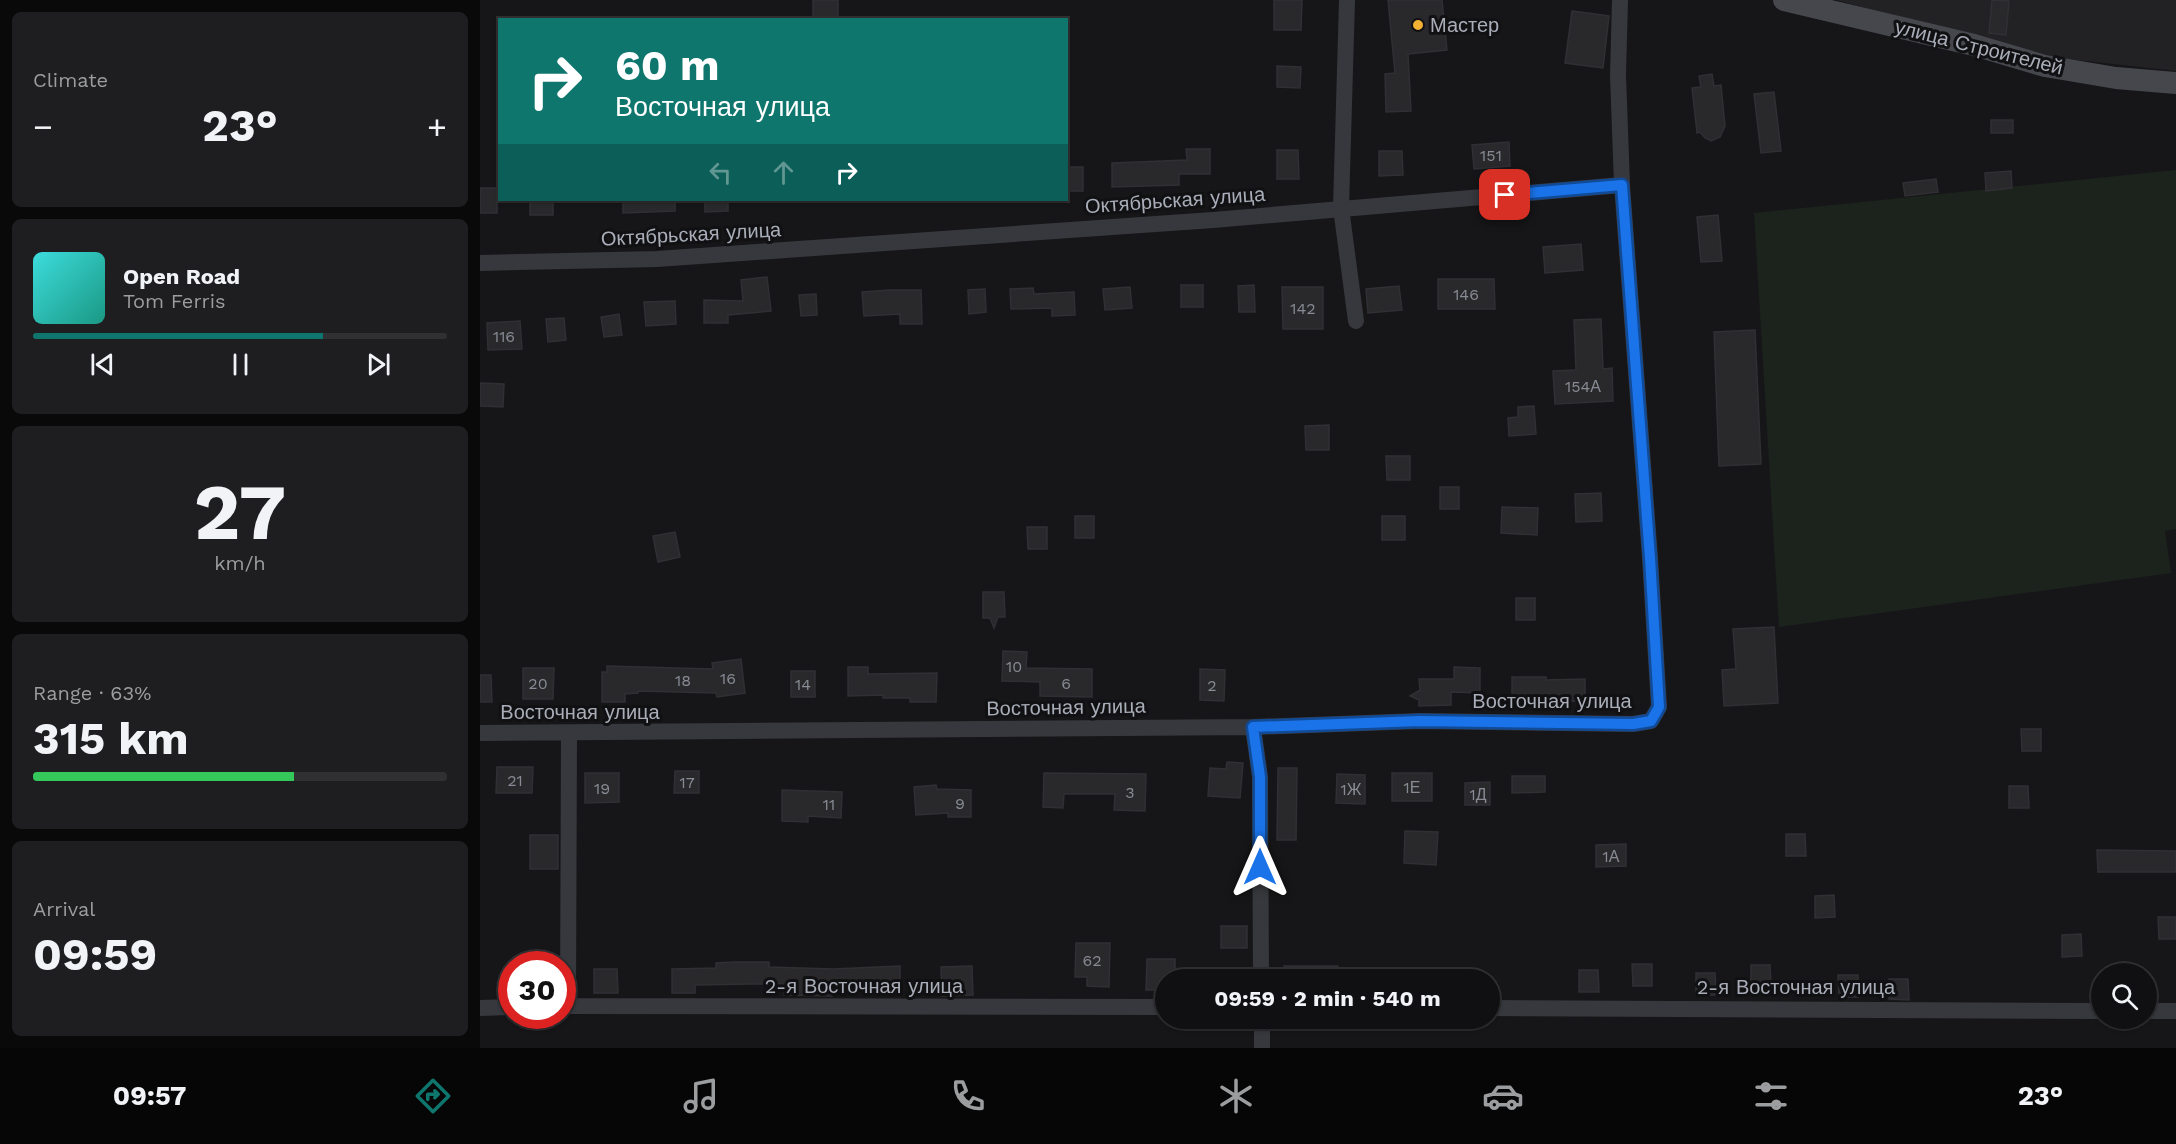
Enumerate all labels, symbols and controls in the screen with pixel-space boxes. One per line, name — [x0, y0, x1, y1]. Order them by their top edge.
place label: Мастер — [1430, 13, 1499, 37]
street label: улица Строителей — [1893, 15, 2065, 79]
marker: Мастер — [1411, 18, 1425, 32]
text: 60 m — [615, 41, 719, 90]
icon: right — [516, 42, 594, 120]
text: Climate — [33, 68, 108, 92]
text: Восточная улица — [615, 91, 830, 123]
text: 23° — [202, 99, 278, 152]
text: − — [33, 107, 53, 146]
text: + — [427, 107, 447, 146]
house number: 151 — [1480, 146, 1502, 165]
icon: left — [704, 156, 737, 189]
icon: ahead — [767, 156, 800, 189]
icon: right — [830, 156, 863, 189]
pin — [1479, 169, 1530, 220]
icon: arrive — [1488, 178, 1521, 211]
street label: Октябрьская улица — [1084, 182, 1267, 218]
street label: Октябрьская улица — [600, 217, 783, 251]
text: Open Road — [123, 264, 240, 289]
house number: 146 — [1453, 285, 1479, 304]
text: Tom Ferris — [123, 289, 226, 313]
house number: 142 — [1290, 299, 1316, 318]
house number: 116 — [493, 327, 515, 346]
icon: previous — [86, 348, 119, 381]
icon: pause — [224, 348, 257, 381]
icon: next — [362, 348, 395, 381]
house number: 154А — [1565, 377, 1601, 396]
text: 27 — [194, 466, 286, 558]
text: km/h — [214, 551, 266, 575]
house number: 10 — [1006, 657, 1022, 676]
house number: 16 — [720, 669, 736, 688]
house number: 18 — [675, 671, 691, 690]
house number: 20 — [528, 674, 548, 693]
house number: 6 — [1061, 674, 1071, 693]
house number: 14 — [795, 675, 811, 694]
house number: 2 — [1207, 676, 1217, 695]
text: Range · 63% — [33, 681, 151, 705]
street label: Восточная улица — [1472, 689, 1633, 713]
street label: Восточная улица — [986, 694, 1147, 720]
street label: Восточная улица — [500, 700, 661, 724]
text: 315 km — [33, 712, 189, 765]
house number: 21 — [507, 771, 523, 790]
house number: 17 — [679, 773, 695, 792]
house number: 1Е — [1404, 778, 1420, 797]
house number: 19 — [594, 779, 610, 798]
house number: 1Ж — [1340, 780, 1362, 799]
house number: 3 — [1125, 783, 1135, 802]
house number: 1Д — [1469, 785, 1487, 804]
house number: 9 — [955, 794, 965, 813]
house number: 11 — [823, 795, 835, 814]
position arrow — [1228, 835, 1292, 899]
house number: 1А — [1603, 847, 1620, 866]
text: Arrival — [33, 897, 95, 921]
text: 09:59 — [33, 928, 157, 981]
speed limit sign: 30 — [498, 951, 576, 1029]
house number: 62 — [1082, 951, 1102, 970]
map controls — [2091, 963, 2157, 1029]
button: search — [2091, 963, 2157, 1029]
street label: 2-я Восточная улица — [765, 974, 964, 998]
street label: 2-я Восточная улица — [1697, 975, 1896, 999]
text: 09:59 · 2 min · 540 m — [1214, 986, 1441, 1011]
icon: directions — [412, 1075, 454, 1117]
icon: music — [680, 1075, 722, 1117]
icon: phone — [947, 1075, 989, 1117]
icon: climate — [1215, 1075, 1257, 1117]
icon: car — [1482, 1075, 1524, 1117]
icon: filters — [1750, 1075, 1792, 1117]
text: 09:57 — [113, 1080, 186, 1112]
text: 23° — [2018, 1080, 2063, 1112]

